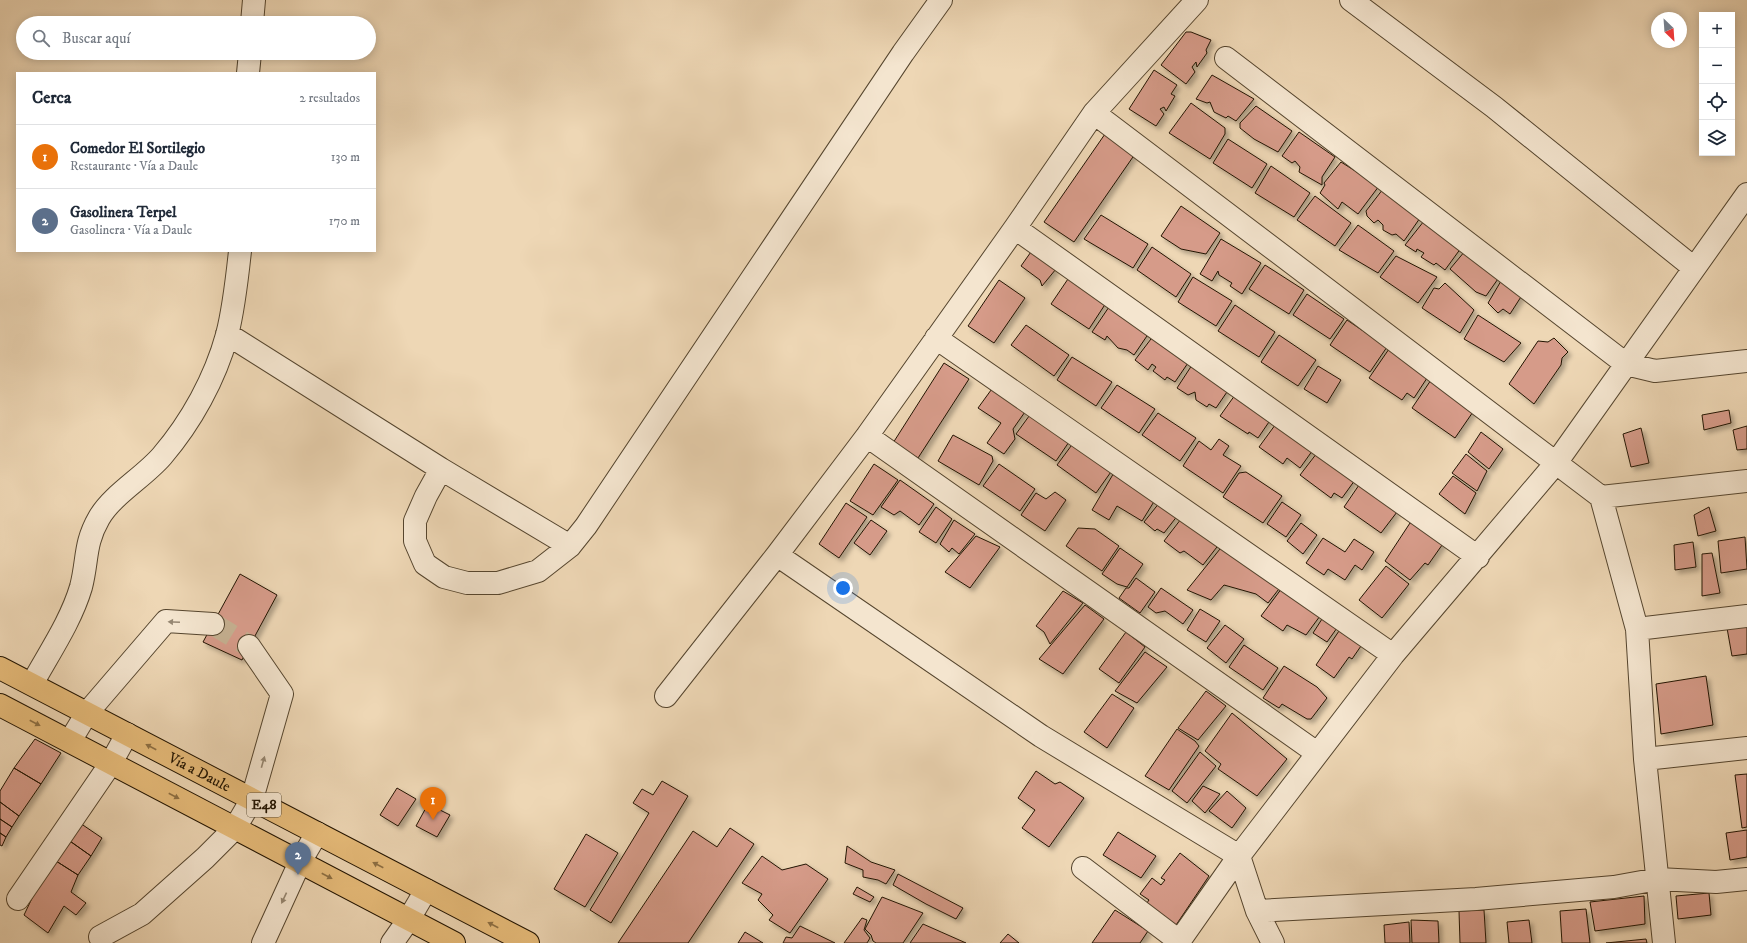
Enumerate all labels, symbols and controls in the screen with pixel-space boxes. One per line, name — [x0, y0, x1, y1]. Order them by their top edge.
north arrow — [1651, 12, 1687, 48]
map controls — [1699, 12, 1735, 156]
button: + — [1699, 12, 1735, 48]
search box — [16, 16, 376, 60]
icon: search — [30, 27, 52, 49]
text: Buscar aquí — [62, 29, 130, 48]
button: − — [1699, 48, 1735, 84]
button: locate — [1699, 84, 1735, 120]
text: Cerca — [32, 87, 71, 109]
text: 2 resultados — [299, 90, 360, 106]
button: layers — [1699, 120, 1735, 156]
text: Comedor El Sortilegio — [70, 139, 205, 158]
text: 1 — [43, 149, 47, 165]
text: 130 m — [331, 149, 360, 165]
text: Restaurante · Vía a Daule — [70, 158, 198, 174]
text: Gasolinera Terpel — [70, 203, 177, 222]
text: 2 — [42, 213, 48, 229]
text: 170 m — [329, 213, 360, 229]
text: Gasolinera · Vía a Daule — [70, 222, 192, 238]
your location — [833, 578, 853, 598]
one-way arrow — [168, 618, 180, 625]
one-way arrow — [29, 720, 40, 726]
one-way arrow — [145, 743, 157, 750]
street label: Vía a Daule — [164, 747, 234, 796]
one-way arrow — [260, 756, 266, 768]
pin: 1 — [420, 787, 446, 820]
one-way arrow — [169, 793, 180, 799]
road number: E48 — [247, 793, 281, 817]
pin: 2 — [285, 842, 311, 875]
one-way arrow — [372, 862, 384, 868]
one-way arrow — [321, 873, 333, 879]
one-way arrow — [281, 892, 287, 903]
one-way arrow — [487, 922, 499, 928]

